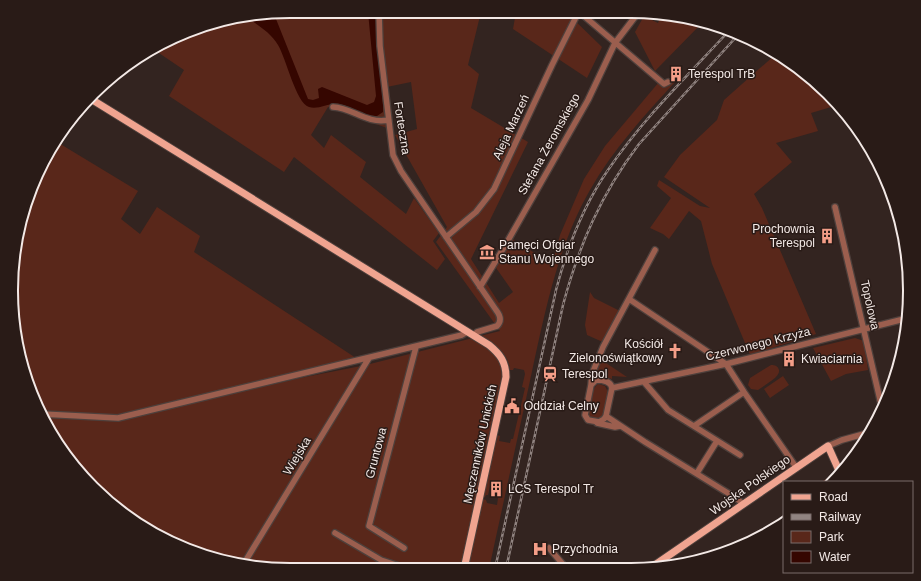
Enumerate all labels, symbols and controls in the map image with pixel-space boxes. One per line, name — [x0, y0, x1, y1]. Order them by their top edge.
building icon: Terespol TrB — [667, 65, 685, 83]
place label: Terespol TrB — [688, 67, 755, 81]
street label: Stefana Żeromskiego — [515, 90, 583, 197]
street label: Aleja Marzeń — [490, 92, 532, 162]
street label: Forteczna — [391, 101, 413, 156]
place label: Prochownia Terespol — [752, 222, 815, 250]
building icon: Prochownia Terespol — [818, 227, 836, 245]
place label: Pamęci Ofgiar Stanu Wojennego — [499, 238, 595, 266]
museum icon: Pamęci Ofgiar Stanu Wojennego — [478, 243, 496, 261]
street label: Topolowa — [857, 279, 883, 332]
street label: Czerwonego Krzyża — [704, 324, 812, 364]
place label: Kościół Zielonoświątkowy — [569, 337, 663, 365]
church icon: Kościół Zielonoświątkowy — [666, 342, 684, 360]
building icon: Kwiaciarnia — [780, 350, 798, 368]
place label: Kwiaciarnia — [801, 352, 863, 366]
station icon: Terespol — [541, 365, 559, 383]
place label: Terespol — [562, 367, 607, 381]
street label: Męczenników Unickich — [461, 383, 499, 505]
public building icon: Oddział Celny — [503, 397, 521, 415]
place label: Oddział Celny — [524, 399, 599, 413]
street label: Gruntowa — [363, 426, 390, 480]
street label: Wiejska — [280, 434, 314, 478]
street label: Wojska Polskiego — [707, 452, 793, 518]
building icon: LCS Terespol Tr — [487, 480, 505, 498]
legend — [783, 481, 913, 573]
place label: LCS Terespol Tr — [508, 482, 594, 496]
text: Road — [819, 490, 848, 504]
text: Railway — [819, 510, 861, 524]
text: Park — [819, 530, 845, 544]
hospital icon: Przychodnia — [531, 540, 549, 558]
place label: Przychodnia — [552, 542, 618, 556]
text: Water — [819, 550, 851, 564]

